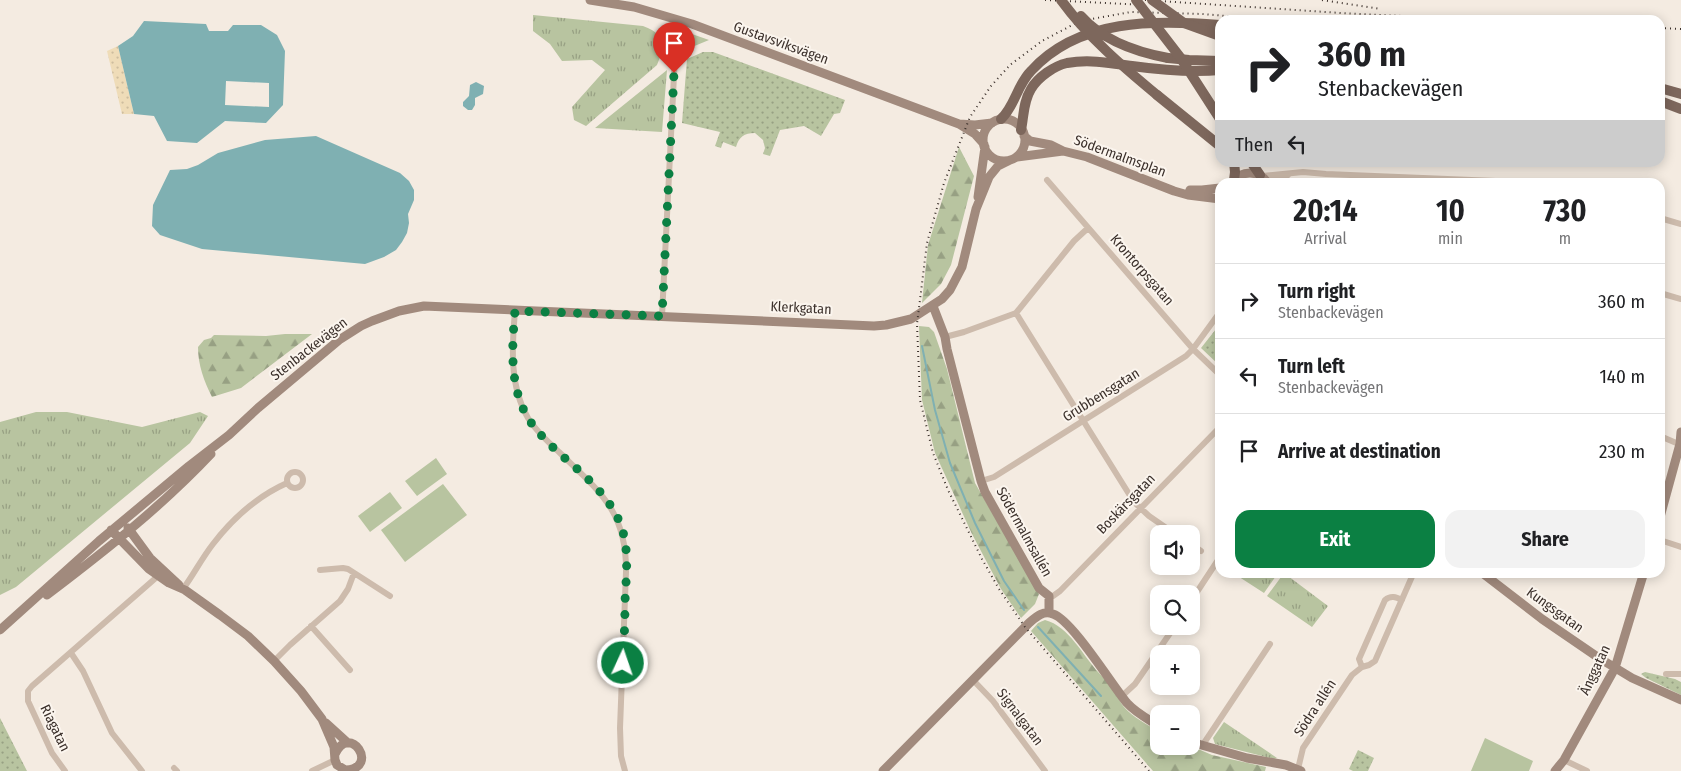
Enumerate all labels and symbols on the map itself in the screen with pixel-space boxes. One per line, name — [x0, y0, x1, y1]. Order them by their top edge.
street label: Gustavsviksvägen — [731, 18, 831, 68]
pin — [653, 22, 695, 73]
street label: Södermalmsplan — [1072, 131, 1168, 181]
street label: Krontorpsgatan — [1107, 231, 1177, 309]
street label: Klerkgatan — [770, 298, 832, 318]
street label: Stenbackevägen — [267, 314, 351, 384]
street label: Grubbensgatan — [1059, 365, 1143, 425]
street label: Boskärsgatan — [1093, 470, 1159, 538]
street label: Södermalmsallén — [992, 484, 1056, 580]
street label: Kungsgatan — [1523, 584, 1587, 636]
position arrow — [596, 636, 648, 688]
street label: Änggatan — [1576, 642, 1614, 698]
street label: Södra allén — [1290, 676, 1340, 740]
street label: Signalgatan — [993, 685, 1047, 749]
street label: Riagatan — [36, 702, 74, 754]

